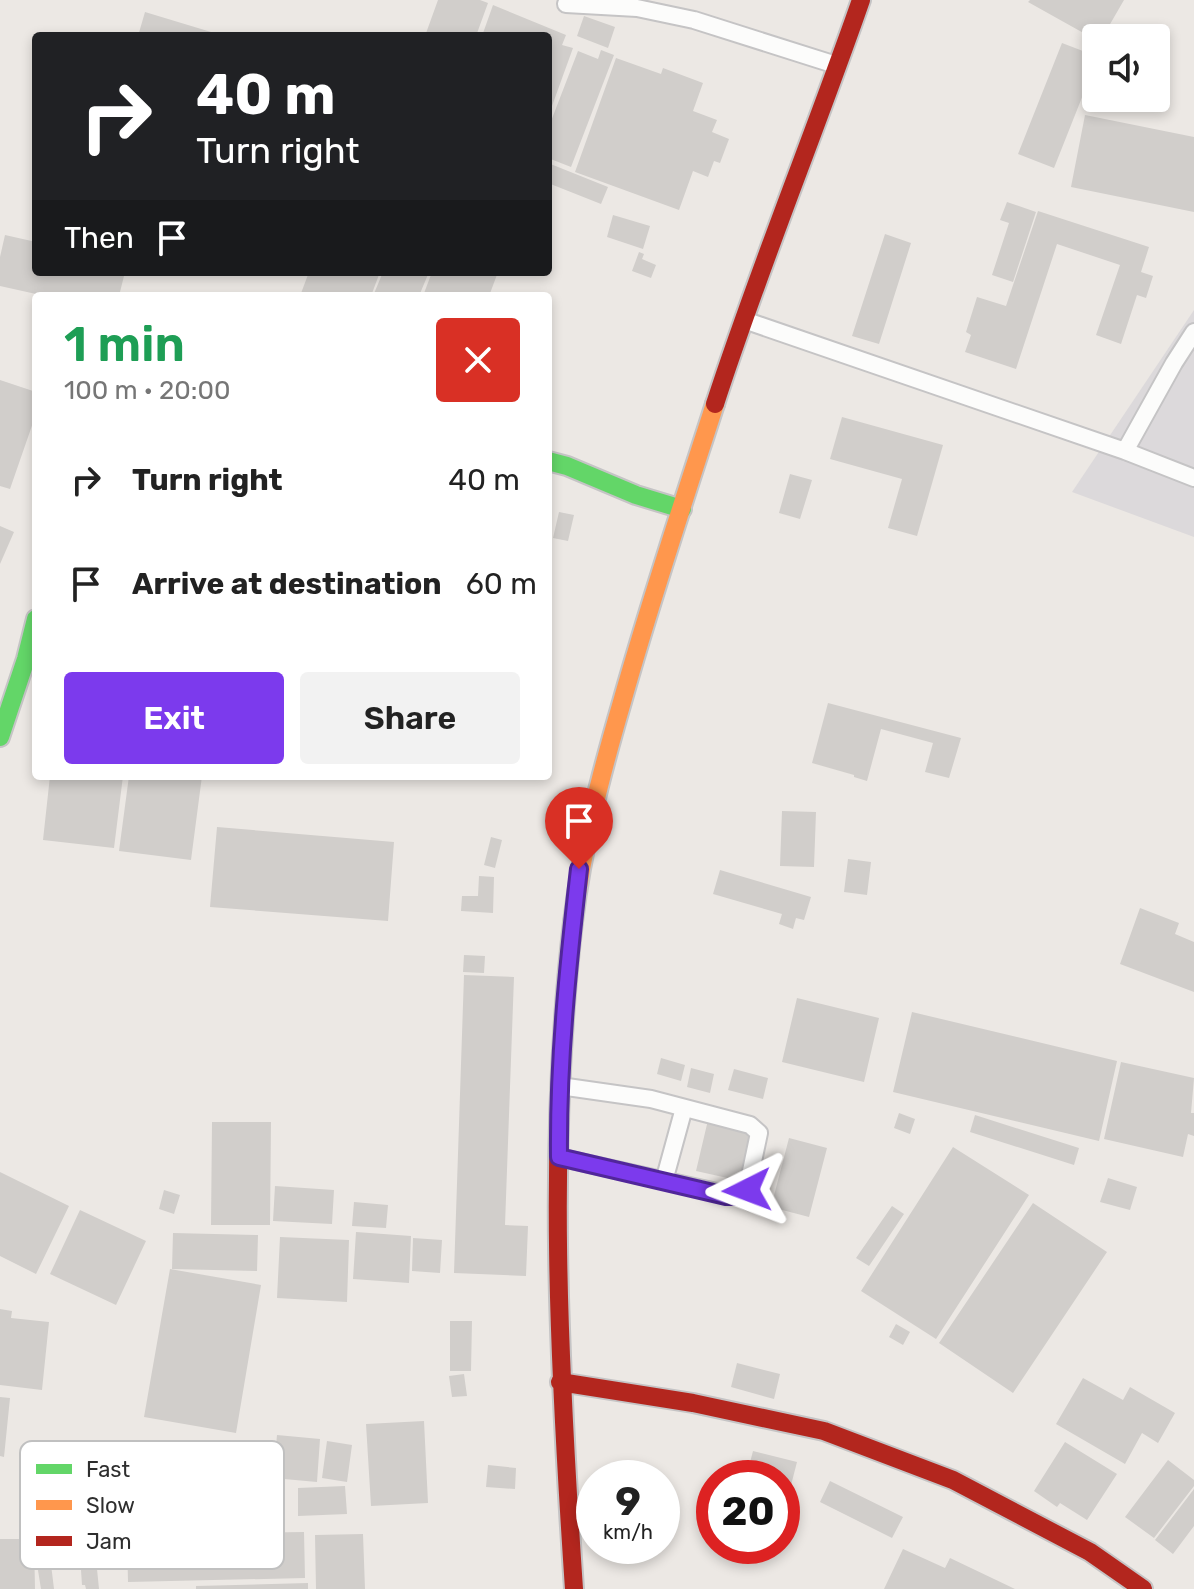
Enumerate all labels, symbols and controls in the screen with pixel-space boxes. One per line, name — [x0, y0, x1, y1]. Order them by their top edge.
map controls — [1082, 24, 1170, 112]
button: sound — [1082, 24, 1170, 112]
text: 40 m — [196, 62, 336, 128]
icon: right — [64, 64, 168, 168]
text: Turn right — [196, 129, 360, 172]
icon: arrive — [150, 216, 194, 260]
text: Then — [64, 220, 134, 256]
text: 1 min — [64, 316, 185, 373]
button: close — [436, 318, 520, 402]
text: 100 m · 20:00 — [64, 375, 230, 406]
icon: right — [64, 458, 108, 502]
text: Turn right — [132, 462, 283, 498]
text: 40 m — [448, 462, 520, 498]
icon: arrive — [64, 562, 108, 606]
text: Arrive at destination — [132, 566, 442, 602]
text: 60 m — [466, 566, 537, 602]
button: Exit — [64, 672, 284, 764]
button: Share — [300, 672, 520, 764]
pin — [545, 787, 613, 869]
icon: arrive — [557, 799, 601, 843]
position arrow — [705, 1148, 789, 1232]
legend — [20, 1441, 284, 1569]
text: Fast — [86, 1456, 131, 1483]
speed limit sign: 20 — [696, 1460, 800, 1564]
text: 9 — [615, 1478, 641, 1525]
text: Slow — [86, 1492, 135, 1519]
text: km/h — [603, 1520, 653, 1544]
text: Jam — [86, 1528, 132, 1555]

